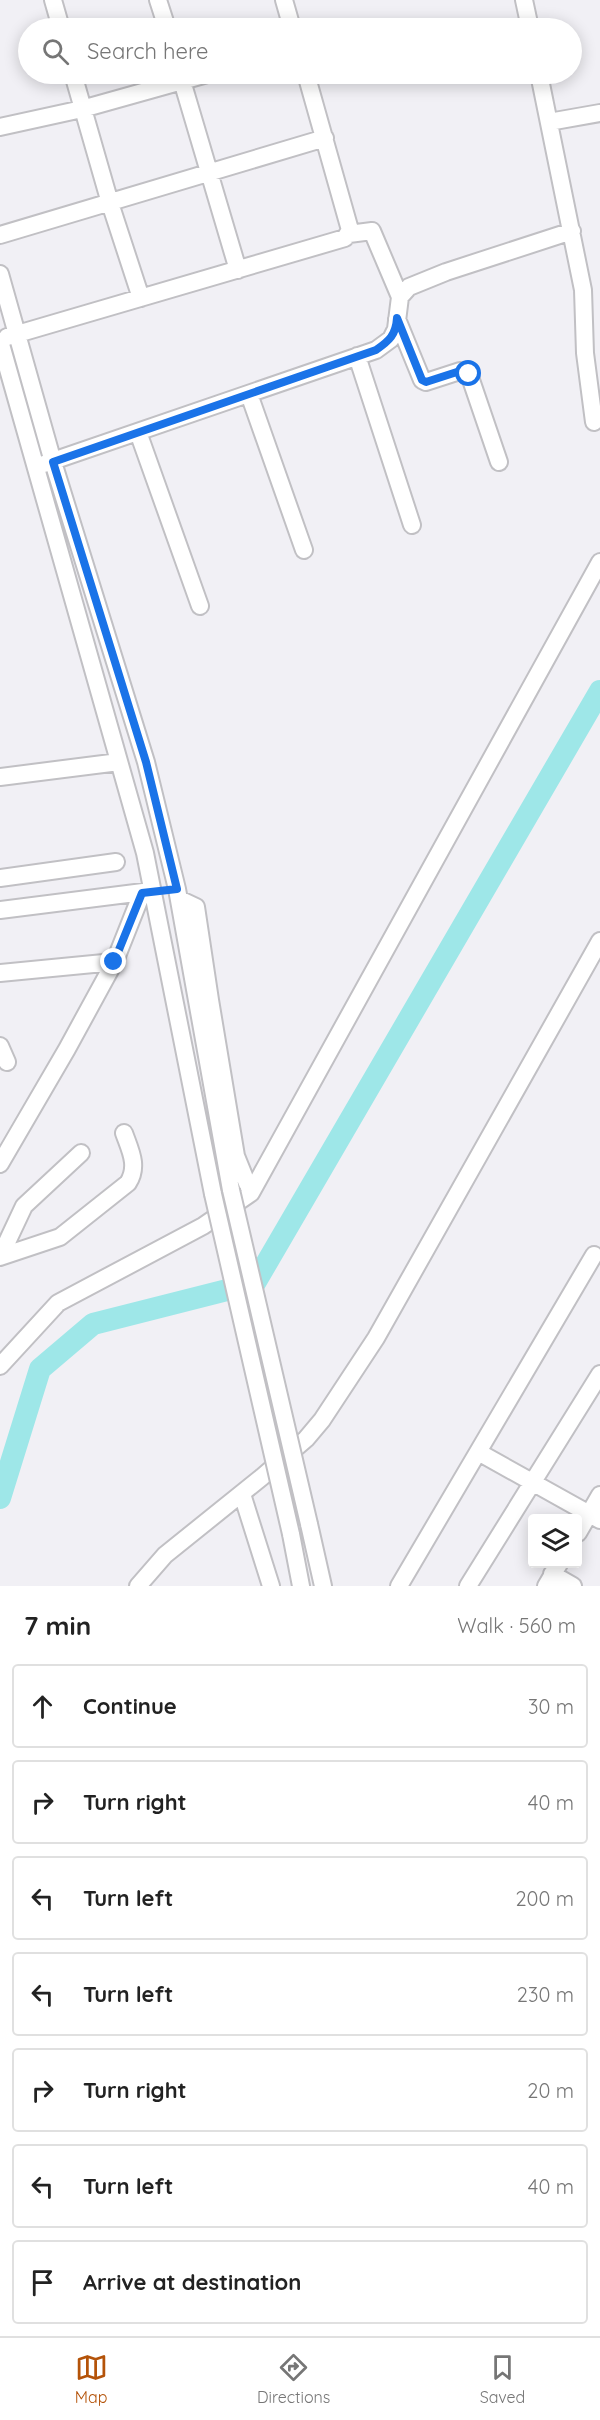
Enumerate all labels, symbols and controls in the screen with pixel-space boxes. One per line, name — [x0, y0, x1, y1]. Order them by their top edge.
search box — [18, 18, 582, 84]
icon: search — [39, 35, 72, 68]
text: Search here — [87, 37, 208, 65]
route start — [455, 360, 481, 386]
route end — [100, 948, 126, 974]
map controls — [528, 1514, 582, 1568]
button: layers — [528, 1514, 582, 1568]
text: 7 min — [24, 1609, 91, 1642]
text: Walk · 560 m — [457, 1613, 576, 1638]
icon: ahead — [26, 1690, 59, 1723]
text: Continue — [83, 1692, 177, 1720]
text: 30 m — [528, 1694, 574, 1719]
icon: right — [26, 1786, 59, 1819]
text: Turn right — [83, 1788, 187, 1816]
text: 40 m — [528, 1790, 574, 1815]
icon: left — [26, 1882, 59, 1915]
text: Turn left — [83, 1884, 173, 1912]
text: 200 m — [515, 1886, 574, 1911]
icon: left — [26, 1978, 59, 2011]
text: Turn left — [83, 1980, 173, 2008]
text: 230 m — [517, 1982, 574, 2007]
icon: right — [26, 2074, 59, 2107]
text: Turn right — [83, 2076, 187, 2104]
text: 20 m — [527, 2078, 574, 2103]
icon: left — [26, 2170, 59, 2203]
text: Turn left — [83, 2172, 173, 2200]
text: 40 m — [528, 2174, 574, 2199]
icon: arrive — [26, 2266, 59, 2299]
text: Arrive at destination — [83, 2268, 301, 2296]
tab: Map — [75, 2351, 108, 2407]
tab: Directions — [257, 2351, 330, 2407]
tab: Saved — [480, 2351, 525, 2407]

